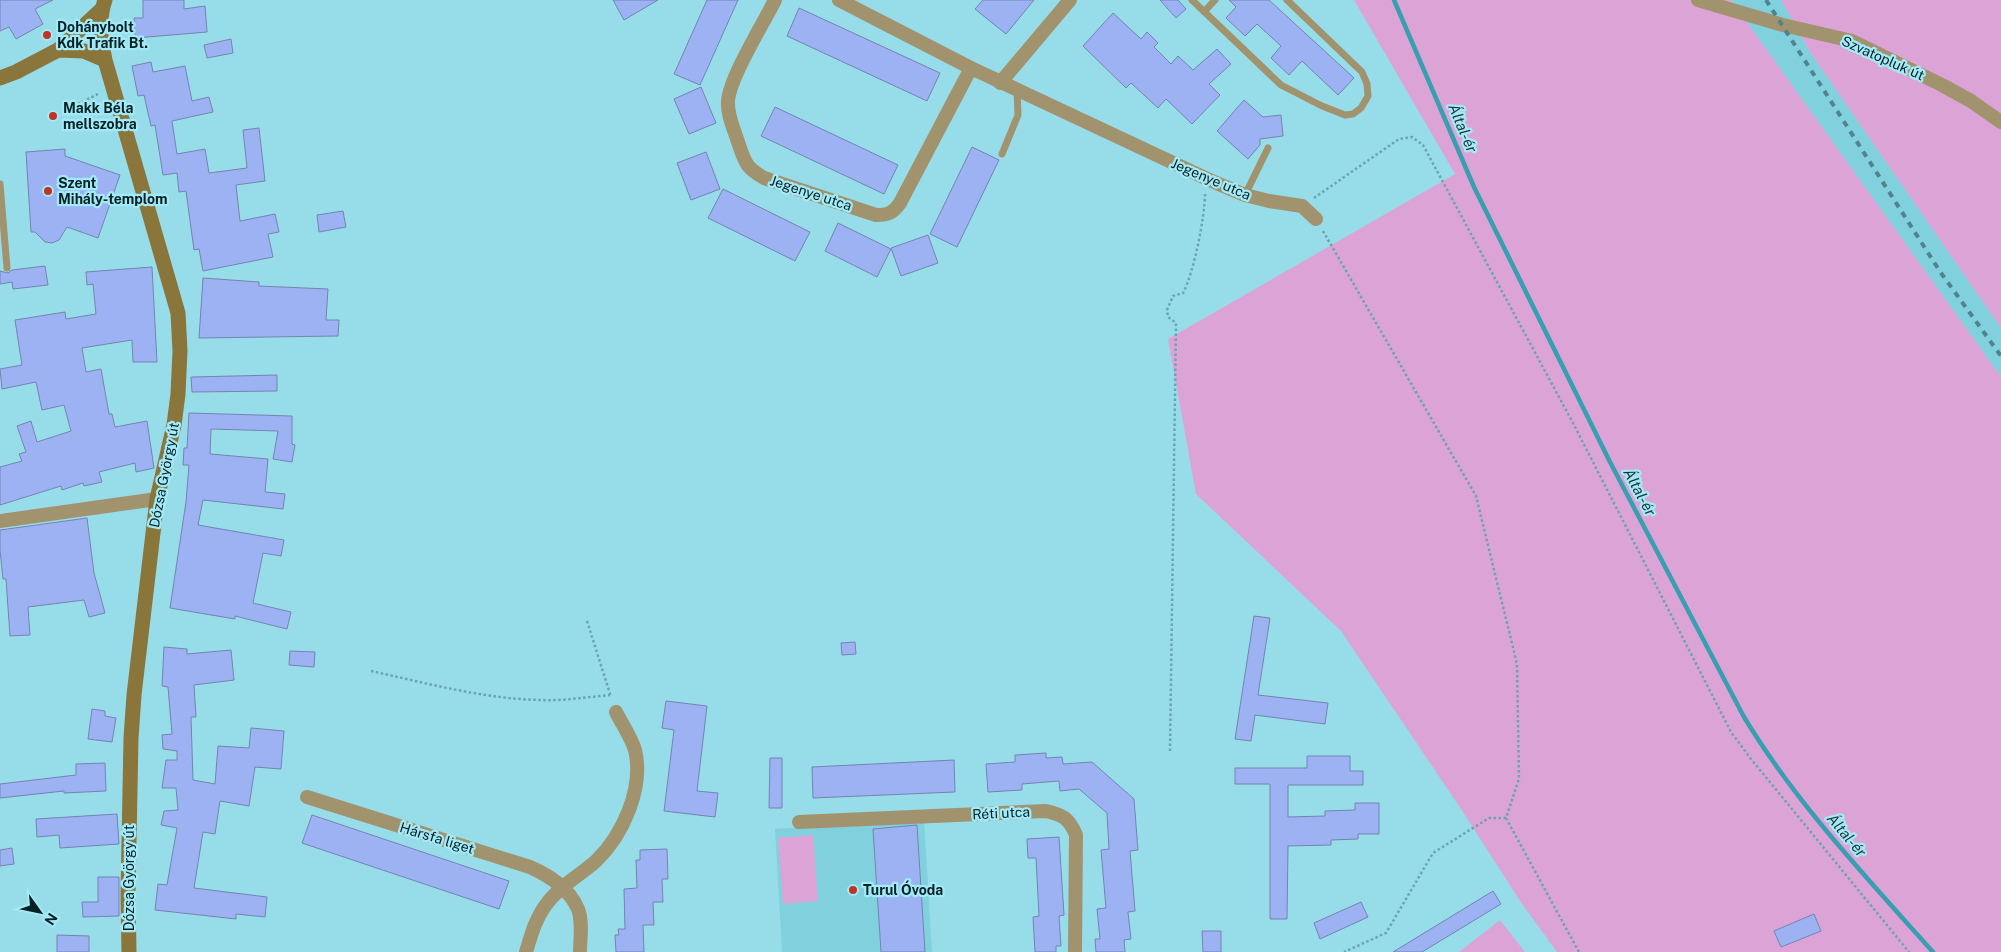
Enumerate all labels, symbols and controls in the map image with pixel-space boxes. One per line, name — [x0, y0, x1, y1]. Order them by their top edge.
place label: Dohánybolt Kdk Trafik Bt. — [57, 19, 148, 51]
marker: Dohánybolt Kdk Trafik Bt. — [41, 29, 53, 41]
street label: Szvatopluk út — [1839, 33, 1927, 83]
place label: Makk Béla mellszobra — [63, 100, 137, 132]
water label: Által-ér — [1445, 101, 1481, 155]
marker: Makk Béla mellszobra — [47, 110, 59, 122]
street label: Jegenye utca — [1169, 155, 1253, 203]
street label: Jegenye utca — [768, 172, 854, 214]
place label: Szent Mihály-templom — [58, 175, 168, 207]
marker: Szent Mihály-templom — [42, 185, 54, 197]
street label: Dózsa György út — [146, 421, 182, 529]
water label: Által-ér — [1620, 465, 1660, 519]
street label: Réti utca — [972, 803, 1030, 823]
water label: Által-ér — [1824, 810, 1870, 860]
street label: Hársfa liget — [398, 819, 476, 857]
street label: Dózsa György út — [121, 825, 137, 931]
place label: Turul Óvoda — [863, 880, 943, 898]
marker: Turul Óvoda — [847, 884, 859, 896]
north arrow — [15, 887, 65, 937]
text: N — [41, 910, 61, 928]

